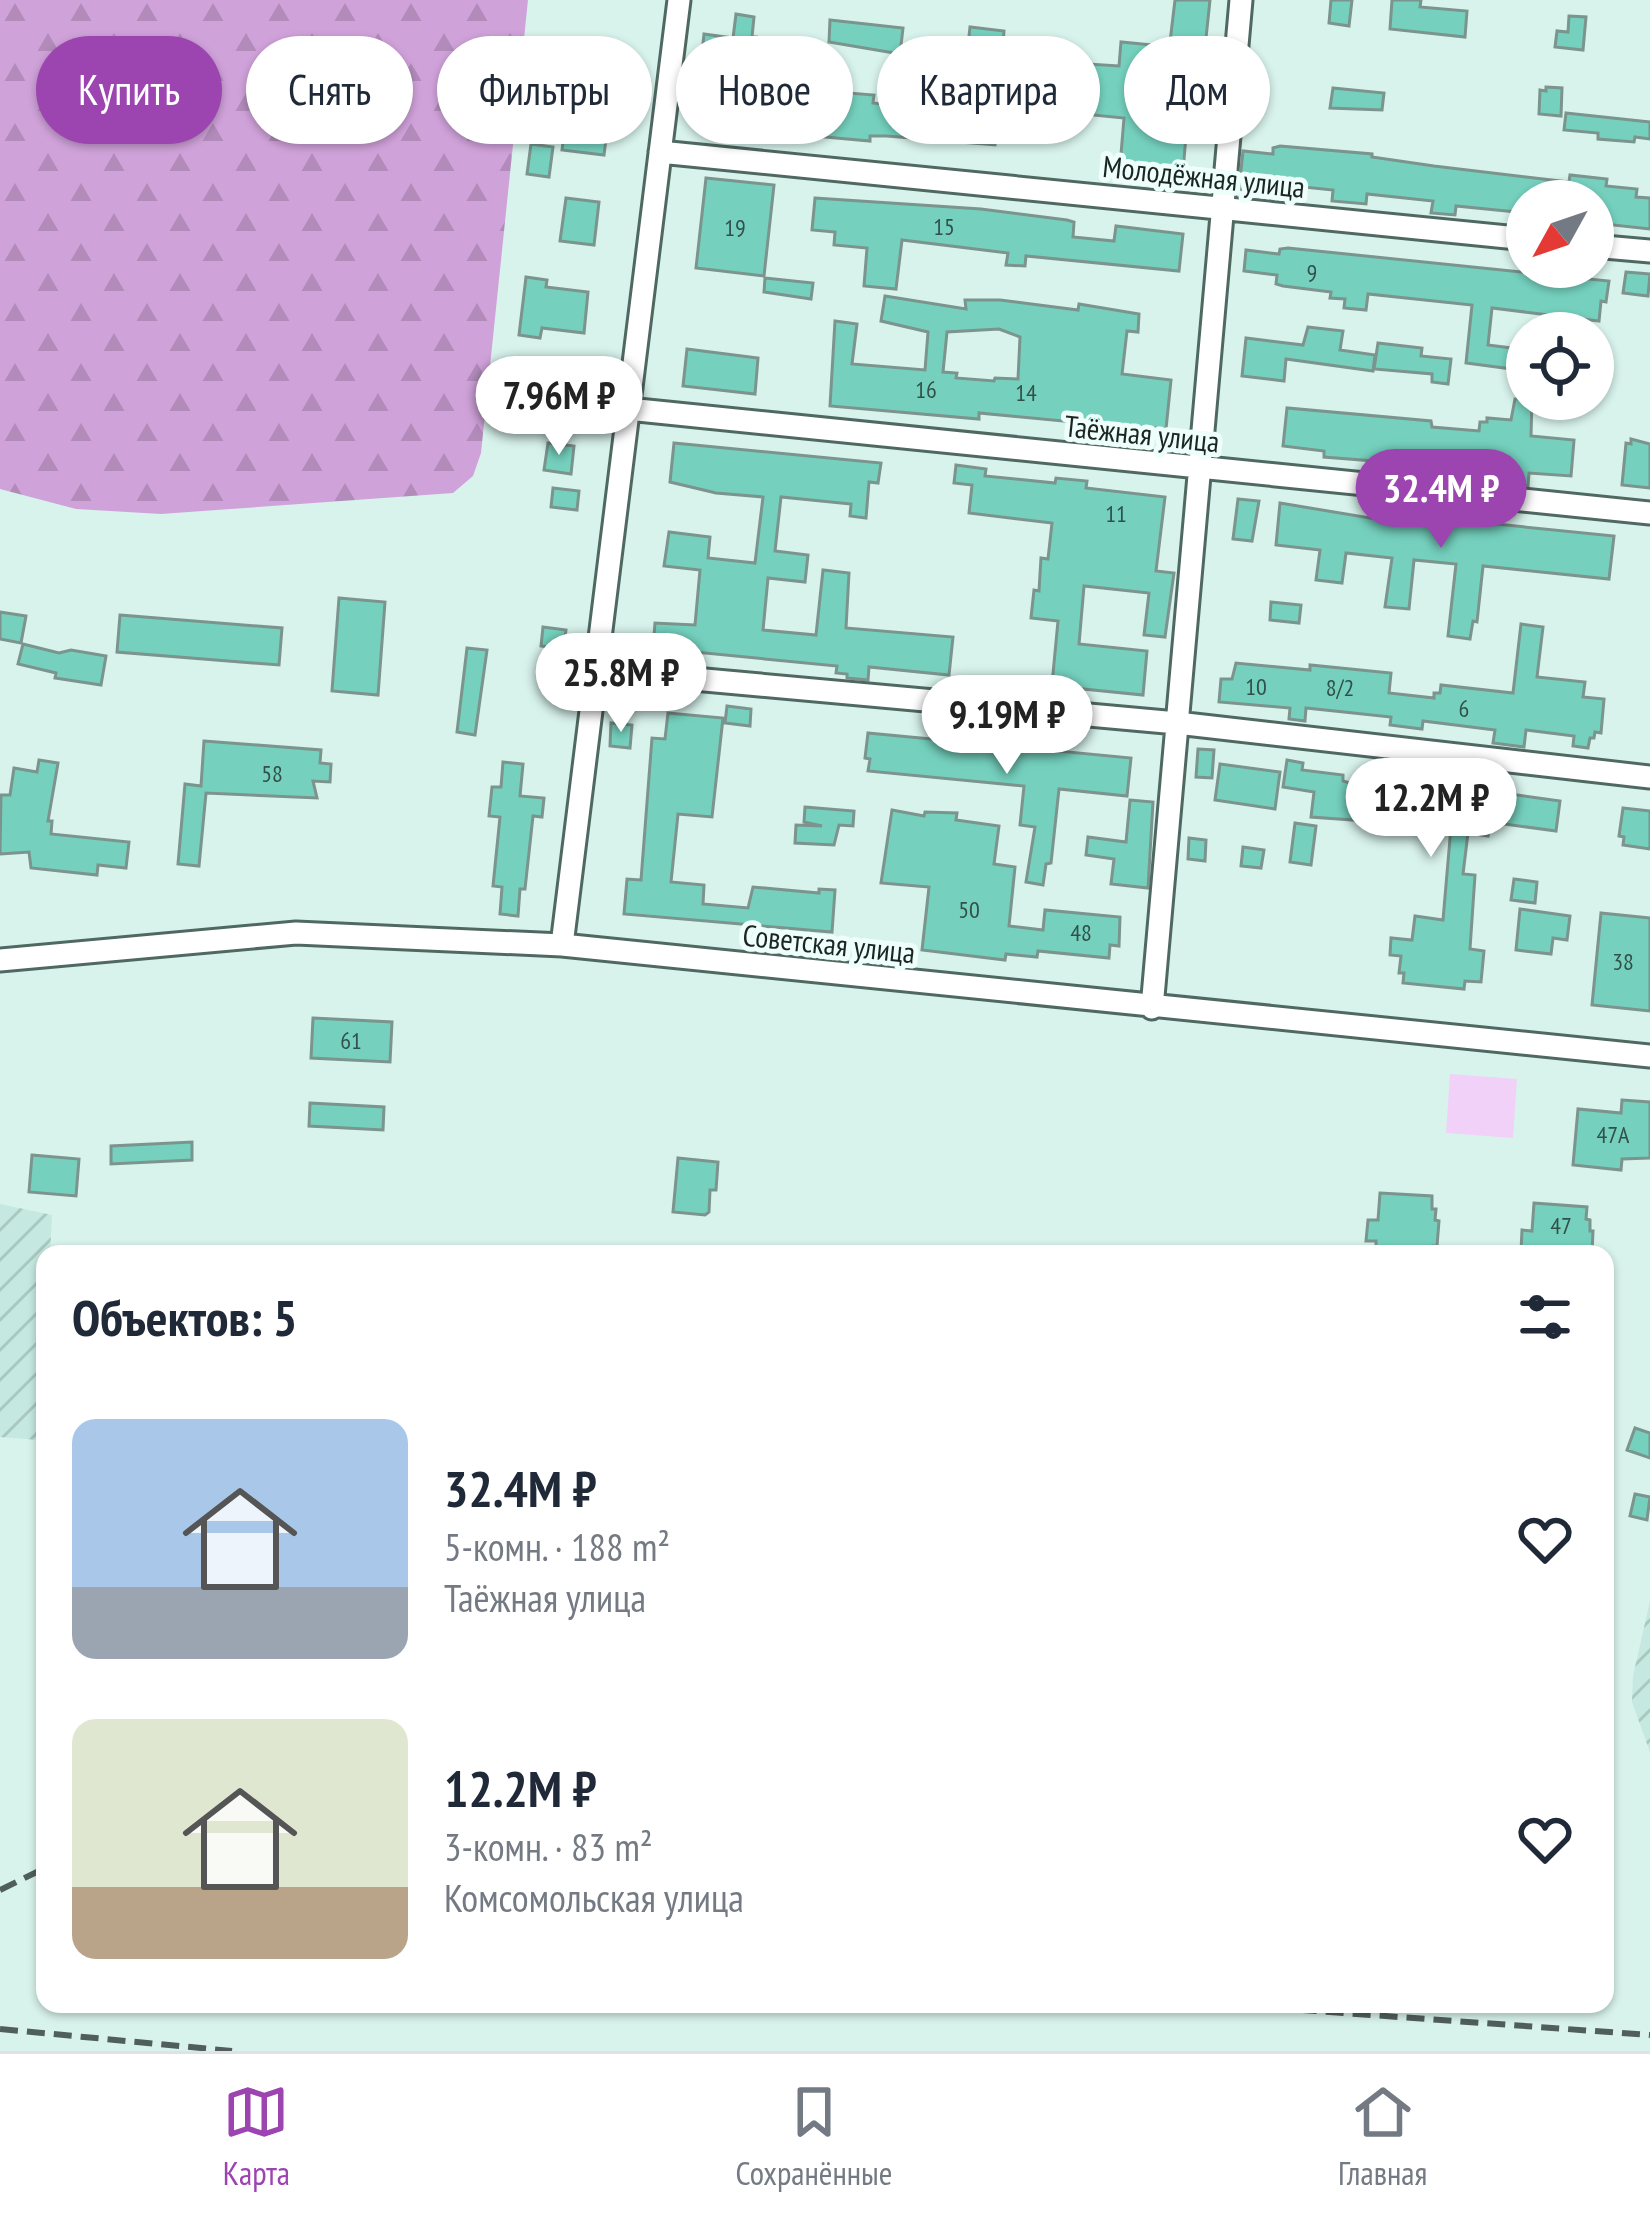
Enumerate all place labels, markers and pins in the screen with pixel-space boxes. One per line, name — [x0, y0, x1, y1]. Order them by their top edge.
pin: 7.96M ₽ — [448, 356, 670, 458]
pin: 32.4M ₽ — [1330, 449, 1552, 551]
pin: 25.8M ₽ — [510, 633, 732, 735]
pin: 9.19M ₽ — [896, 675, 1118, 777]
pin: 12.2M ₽ — [1320, 758, 1542, 860]

